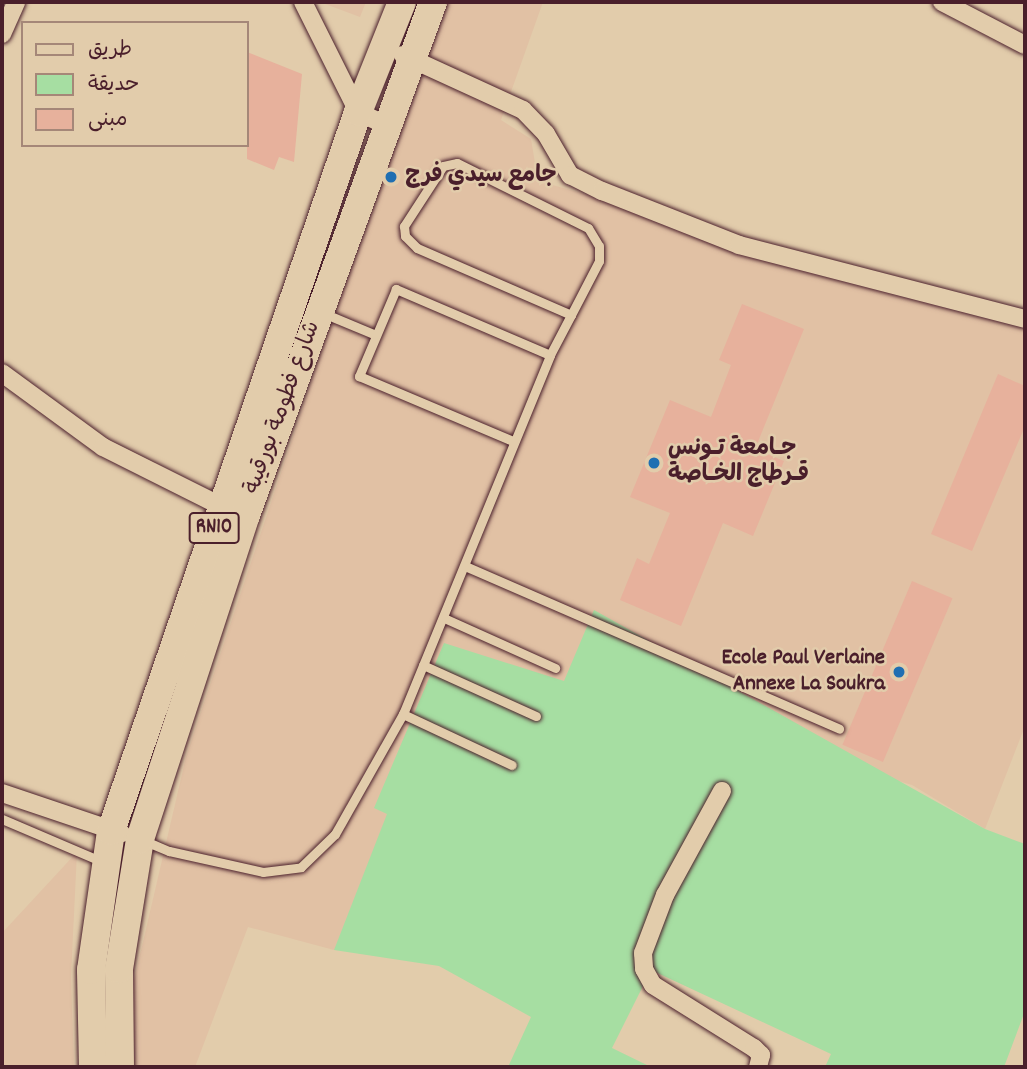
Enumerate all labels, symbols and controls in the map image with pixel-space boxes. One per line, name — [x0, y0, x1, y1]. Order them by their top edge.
legend — [21, 21, 248, 147]
text: طريق — [88, 36, 132, 66]
text: حديقة — [88, 71, 139, 101]
text: مبنى — [88, 106, 127, 136]
place label: جامع سيدي فرج — [405, 163, 557, 191]
marker: جامع سيدي فرج — [383, 169, 399, 185]
street label: شارع فطومة بورقيبة — [240, 318, 328, 498]
place label: جـامعة تـونس قـرطاج الخـاصة — [668, 436, 809, 490]
marker: جـامعة تـونس قـرطاج الخـاصة — [646, 455, 662, 471]
road number: RN10 — [188, 510, 240, 546]
place label: Ecole Paul Verlaine Annexe La Soukra — [721, 645, 885, 699]
marker: Ecole Paul Verlaine Annexe La Soukra — [891, 664, 907, 680]

